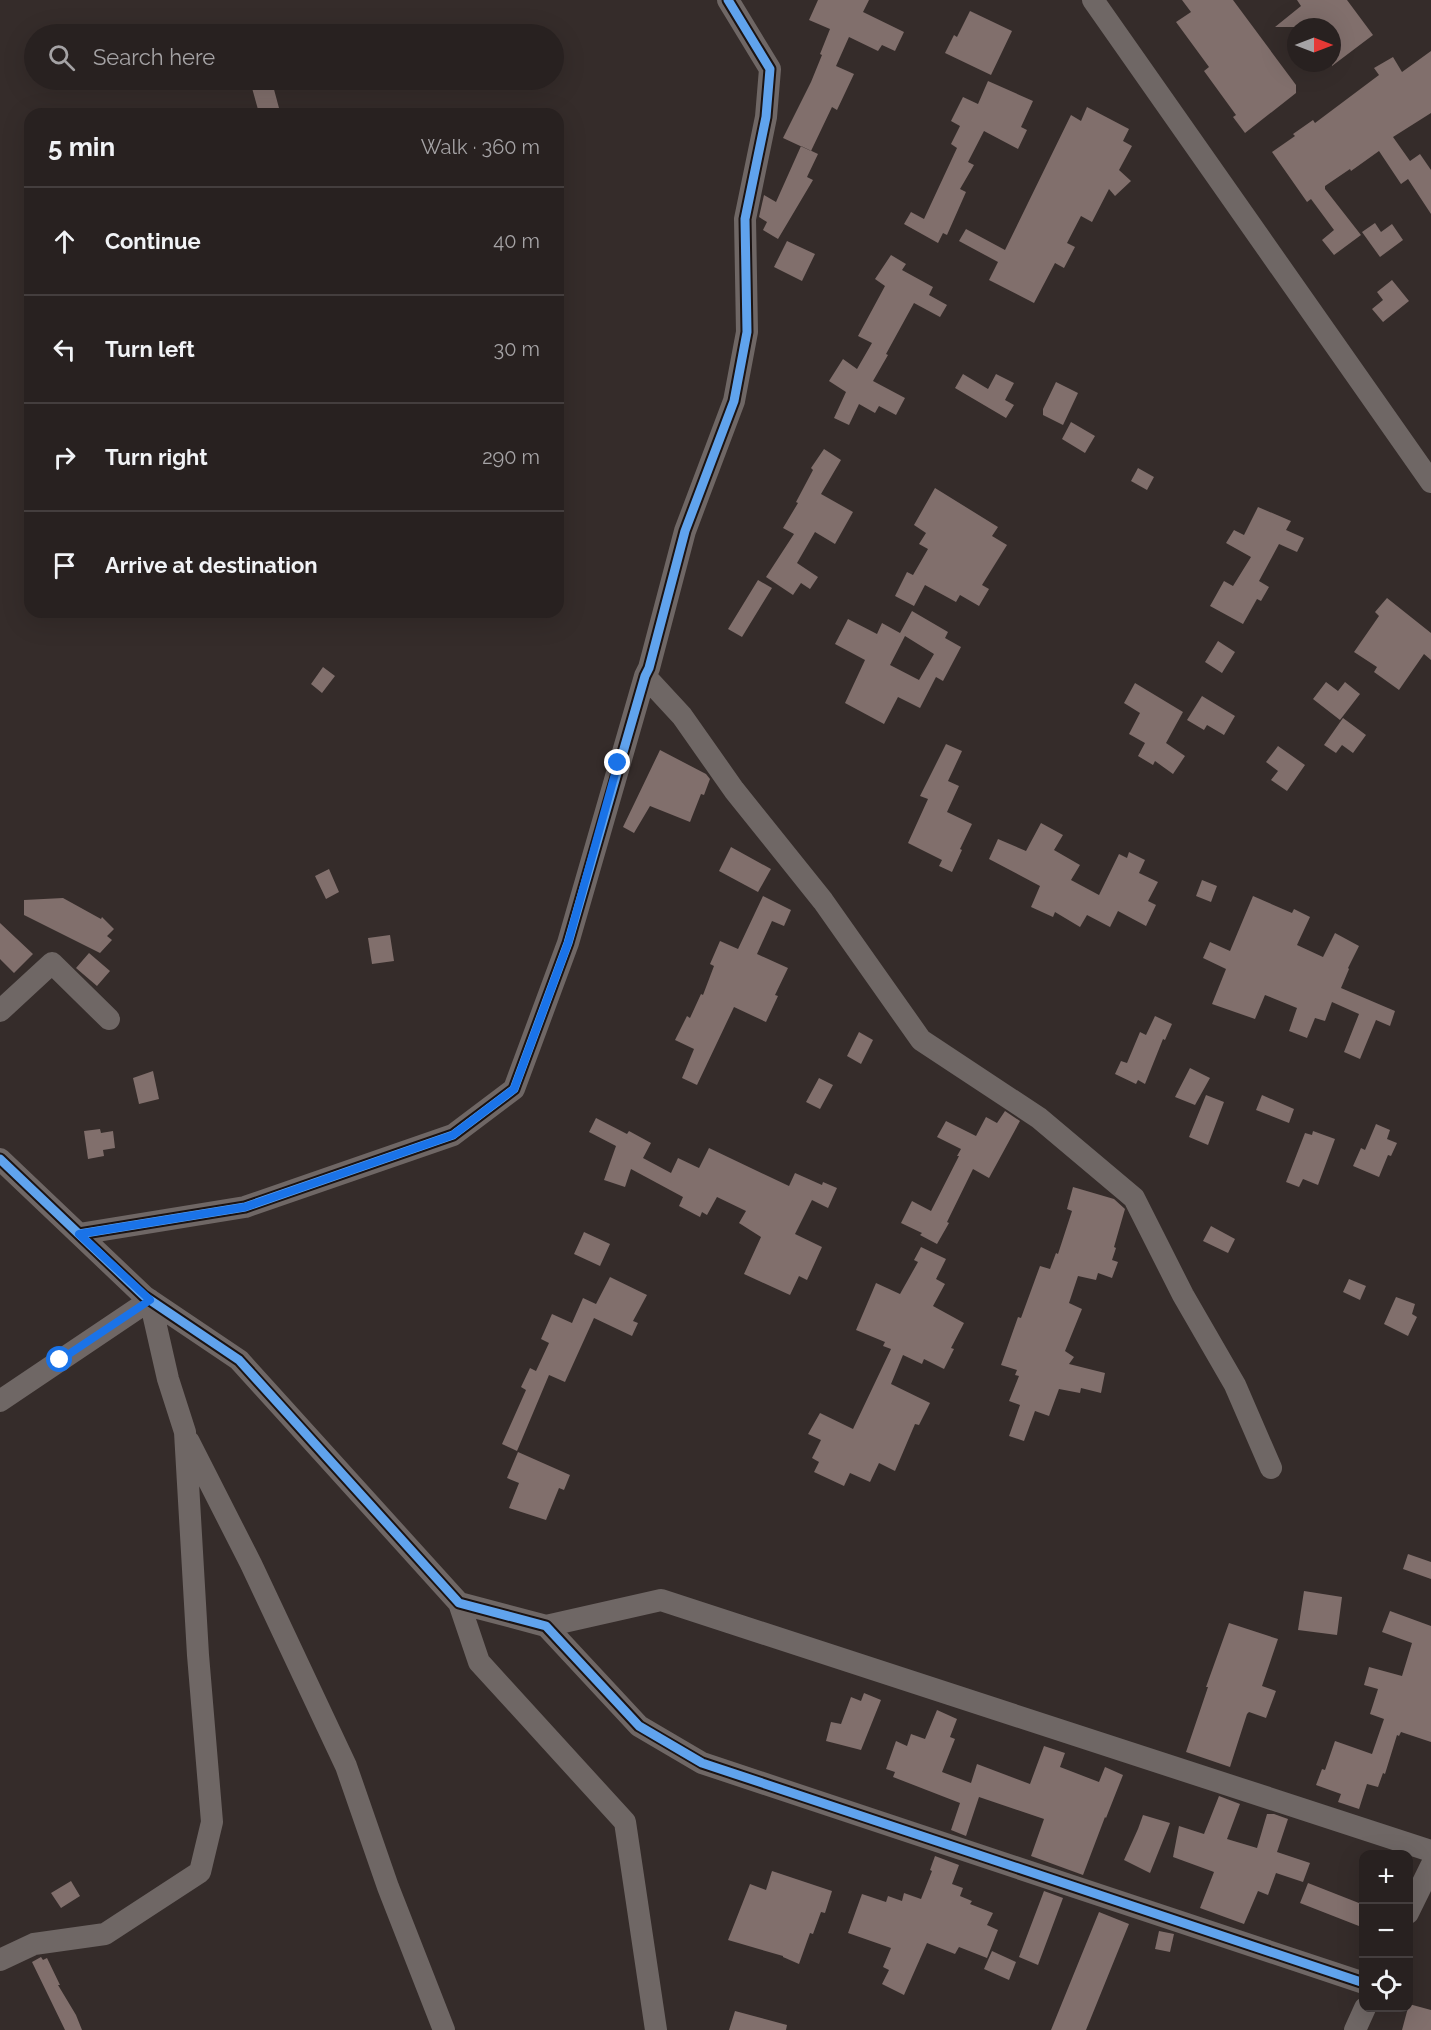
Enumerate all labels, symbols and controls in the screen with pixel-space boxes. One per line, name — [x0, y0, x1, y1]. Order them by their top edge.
north arrow — [1287, 18, 1341, 72]
search box — [24, 24, 564, 90]
icon: search — [45, 41, 78, 74]
text: Search here — [93, 44, 215, 70]
text: 5 min — [48, 132, 115, 162]
text: Walk · 360 m — [421, 135, 540, 159]
icon: ahead — [48, 225, 81, 258]
text: Continue — [105, 228, 201, 254]
text: 40 m — [493, 229, 540, 253]
icon: left — [48, 333, 81, 366]
text: Turn left — [105, 336, 195, 362]
text: 30 m — [494, 337, 540, 361]
icon: right — [48, 441, 81, 474]
text: Turn right — [105, 444, 208, 470]
text: 290 m — [482, 445, 540, 469]
icon: arrive — [48, 549, 81, 582]
text: Arrive at destination — [105, 552, 318, 578]
route end — [604, 749, 630, 775]
route start — [46, 1346, 72, 1372]
map controls — [1359, 1850, 1413, 2012]
button: + — [1359, 1850, 1413, 1904]
button: − — [1359, 1904, 1413, 1958]
button: locate — [1359, 1958, 1413, 2012]

